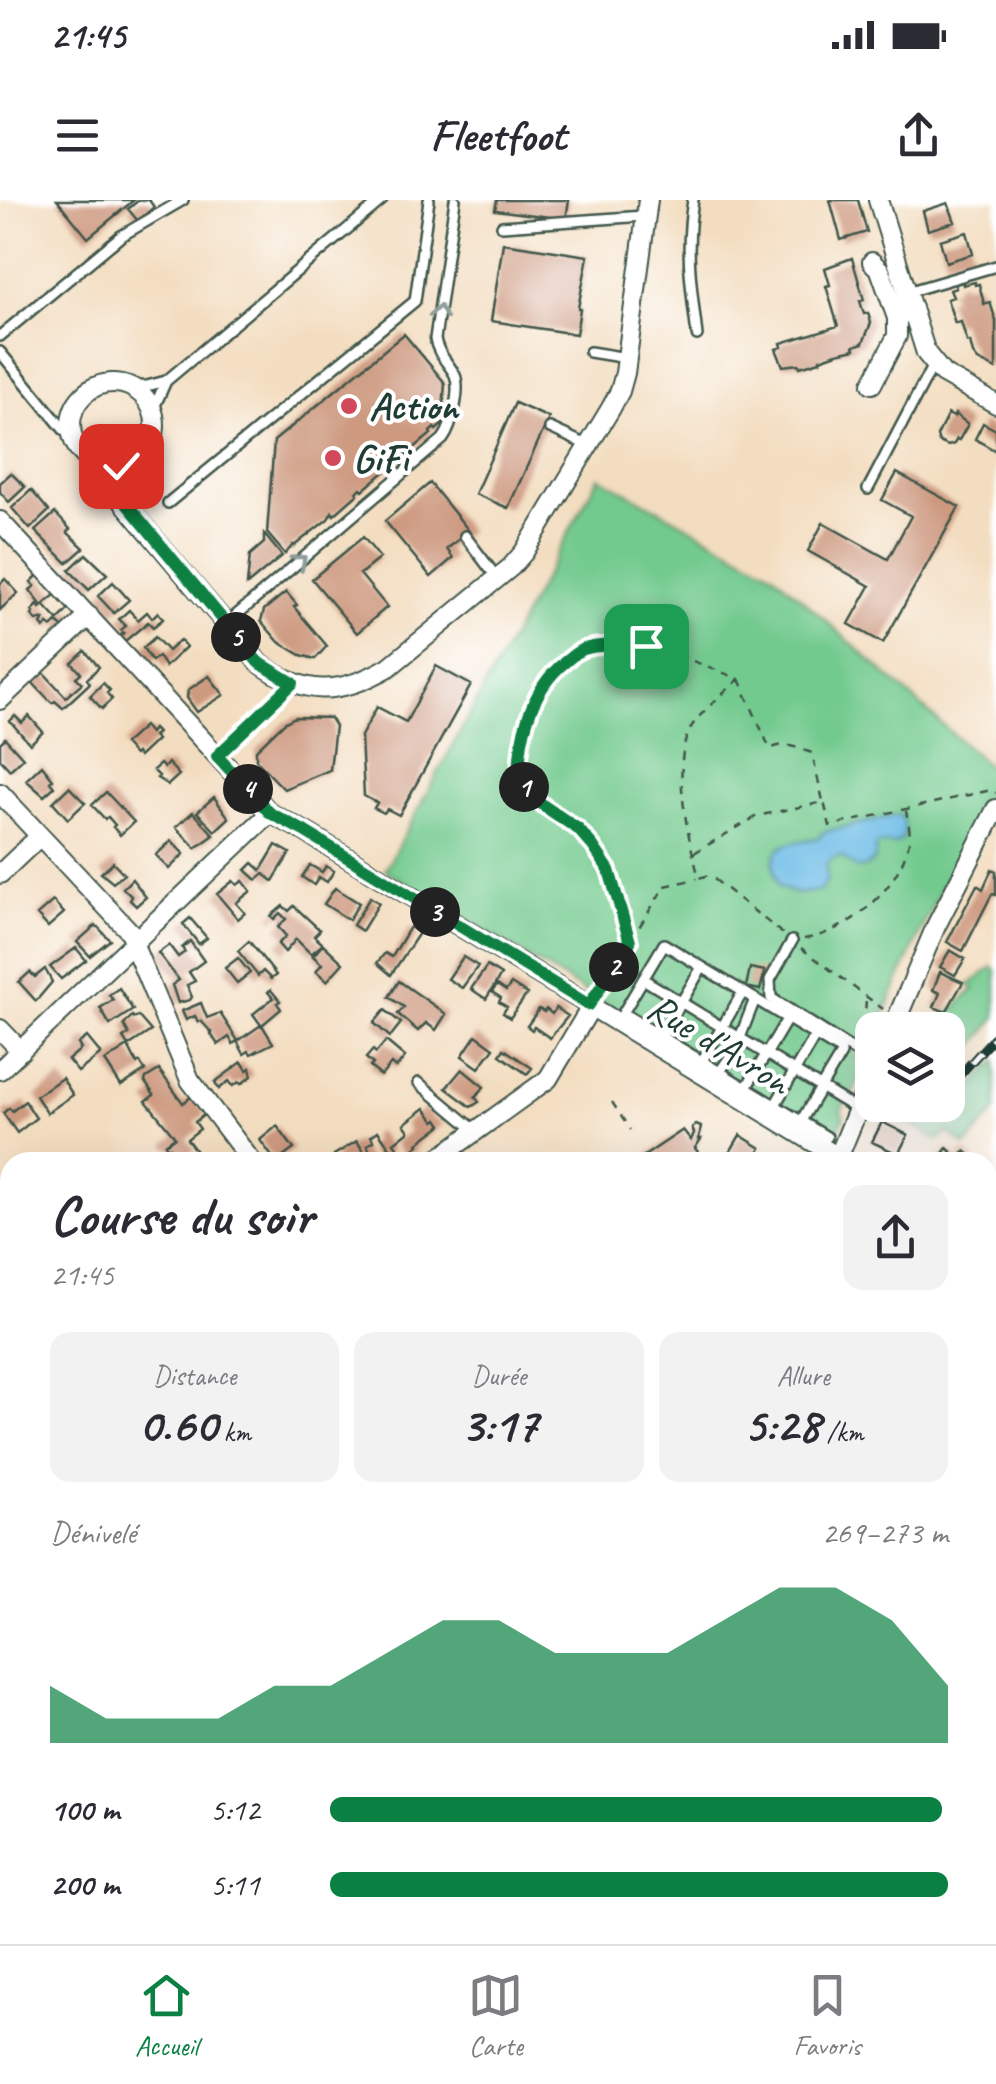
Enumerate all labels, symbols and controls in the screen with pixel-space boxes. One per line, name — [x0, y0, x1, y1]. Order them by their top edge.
text: 21:45 — [50, 12, 125, 59]
text: Fleetfoot — [430, 107, 566, 164]
icon: menu — [50, 108, 105, 163]
icon: share — [891, 108, 946, 163]
one-way arrow — [427, 304, 448, 320]
place label: Action — [369, 381, 461, 431]
marker: Action — [338, 395, 360, 417]
pin — [79, 424, 164, 509]
place label: GiFi — [353, 433, 413, 483]
icon: check — [94, 439, 149, 494]
marker: GiFi — [322, 447, 344, 469]
one-way arrow — [288, 555, 306, 573]
pin — [604, 604, 689, 689]
pin: 5 — [211, 612, 261, 662]
text: 5 — [230, 619, 242, 654]
icon: arrive — [619, 619, 674, 674]
pin: 1 — [499, 762, 549, 812]
pin: 4 — [223, 764, 273, 814]
text: 1 — [518, 769, 530, 804]
text: 4 — [242, 771, 254, 806]
pin: 3 — [410, 887, 460, 937]
text: 3 — [429, 894, 441, 929]
pin: 2 — [589, 942, 639, 992]
text: 2 — [608, 949, 620, 984]
street label: Rue d'Avron — [638, 982, 801, 1107]
map controls — [855, 1012, 965, 1122]
button: layers — [855, 1012, 965, 1122]
text: Course du soir — [50, 1181, 313, 1251]
button: share — [843, 1185, 948, 1290]
text: 21:45 — [50, 1254, 114, 1295]
text: Distance — [153, 1358, 236, 1393]
text: Durée — [472, 1358, 526, 1393]
text: Allure — [777, 1358, 830, 1393]
text: 0.60 — [138, 1393, 217, 1456]
text: 3:17 — [460, 1393, 538, 1456]
text: 5:28 — [743, 1393, 820, 1456]
text: km — [217, 1414, 251, 1449]
text: /km — [820, 1414, 863, 1449]
text: Dénivelé — [50, 1512, 136, 1553]
text: 269–273 m — [822, 1512, 948, 1553]
text: 100 m — [50, 1789, 119, 1830]
text: 5:12 — [210, 1789, 260, 1830]
text: 200 m — [50, 1864, 119, 1905]
text: 5:11 — [210, 1864, 260, 1905]
tab: Accueil — [135, 1968, 198, 2063]
tab: Carte — [468, 1968, 523, 2063]
tab: Favoris — [793, 1968, 861, 2063]

